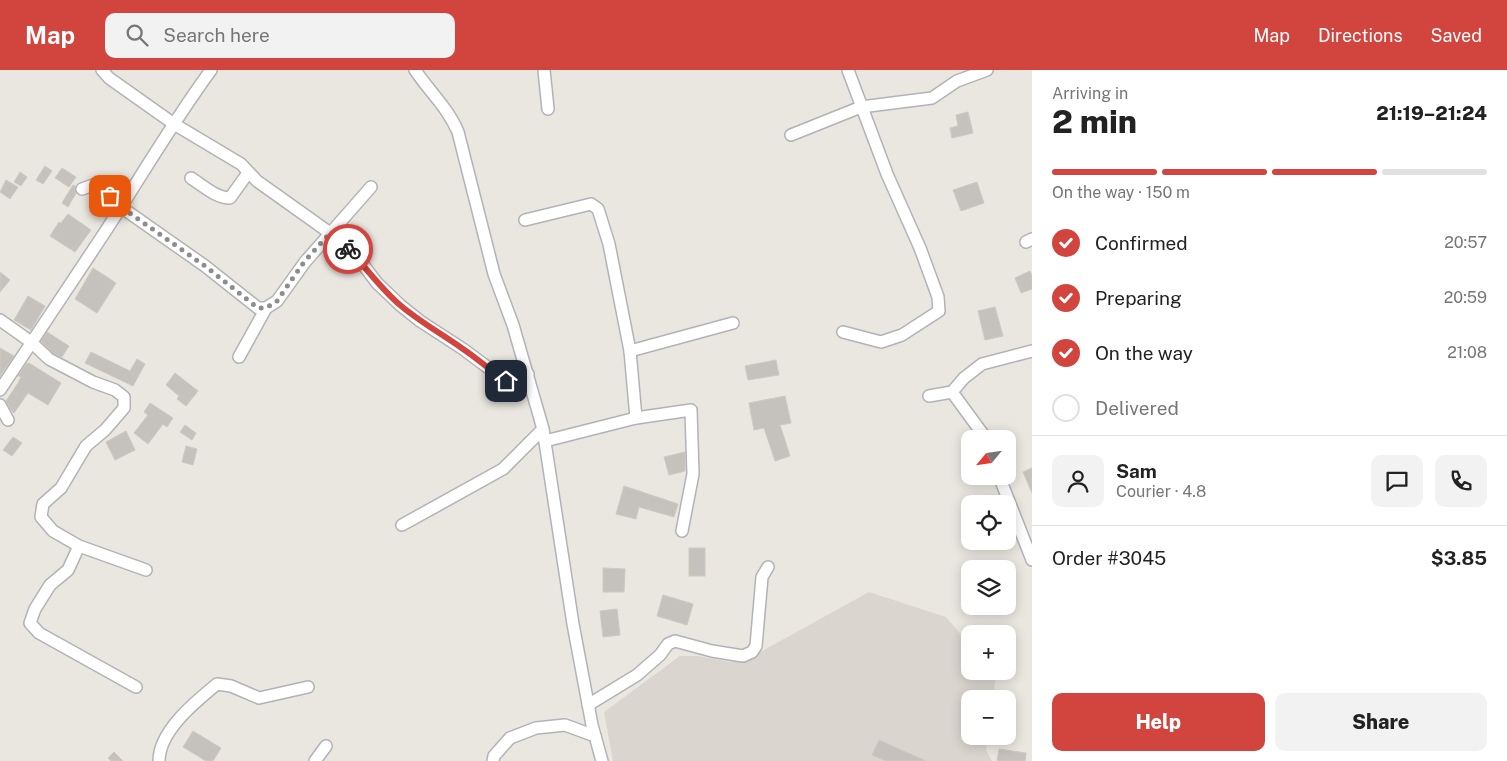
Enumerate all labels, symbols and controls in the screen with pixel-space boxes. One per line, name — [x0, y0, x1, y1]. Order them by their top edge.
search box — [105, 13, 455, 58]
text: Map — [25, 21, 75, 49]
icon: search — [123, 21, 151, 49]
text: Search here — [163, 24, 270, 46]
text: Map — [1253, 25, 1290, 46]
text: Directions — [1318, 25, 1403, 46]
text: Saved — [1431, 25, 1482, 46]
text: Arriving in — [1052, 84, 1128, 103]
text: 21:19–21:24 — [1376, 102, 1487, 124]
text: 2 min — [1052, 103, 1137, 140]
pin — [89, 175, 131, 217]
icon: bag — [96, 182, 124, 210]
text: On the way · 150 m — [1052, 183, 1190, 202]
courier — [323, 224, 373, 274]
icon: check — [1052, 229, 1080, 257]
text: Confirmed — [1095, 232, 1188, 254]
text: 20:57 — [1444, 233, 1487, 252]
icon: bike — [334, 235, 362, 263]
icon: check — [1052, 284, 1080, 312]
text: Preparing — [1095, 287, 1182, 309]
text: 20:59 — [1444, 288, 1487, 307]
icon: check — [1052, 339, 1080, 367]
text: On the way — [1095, 342, 1193, 364]
text: 21:08 — [1447, 343, 1487, 362]
pin — [485, 360, 527, 402]
icon: home — [492, 367, 520, 395]
text: Delivered — [1095, 397, 1179, 419]
north arrow — [961, 430, 1016, 485]
map controls — [961, 430, 1016, 745]
button: person — [1052, 455, 1104, 507]
button: chat — [1371, 455, 1423, 507]
button: phone — [1435, 455, 1487, 507]
text: Sam — [1116, 460, 1157, 482]
text: Courier · 4.8 — [1116, 482, 1206, 501]
button: locate — [961, 495, 1016, 550]
text: Order #3045 — [1052, 547, 1166, 569]
text: $3.85 — [1431, 547, 1487, 569]
button: layers — [961, 560, 1016, 615]
button: + — [961, 625, 1016, 680]
button: − — [961, 690, 1016, 745]
button: Help — [1052, 693, 1265, 751]
button: Share — [1275, 693, 1487, 751]

